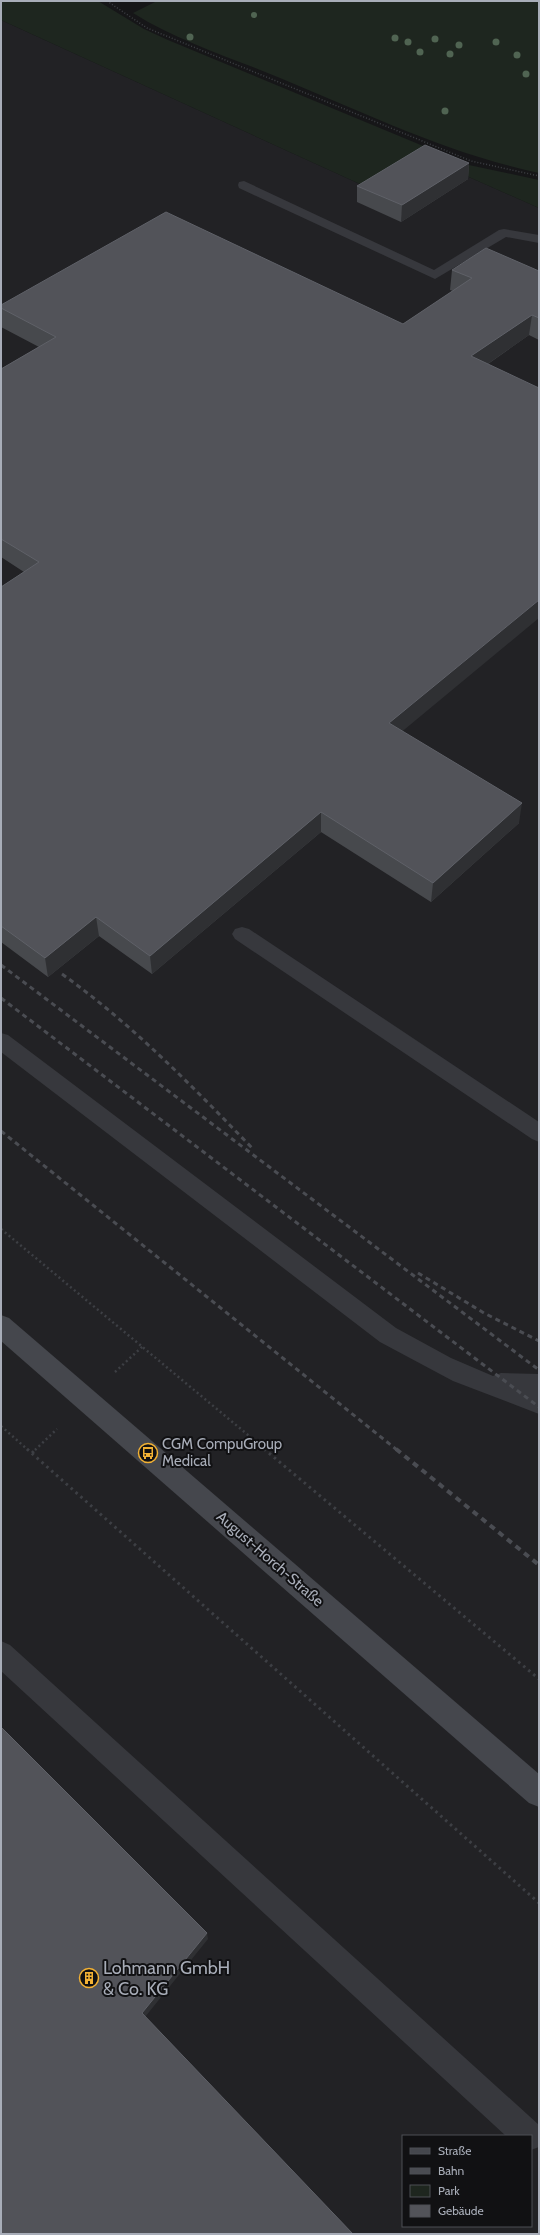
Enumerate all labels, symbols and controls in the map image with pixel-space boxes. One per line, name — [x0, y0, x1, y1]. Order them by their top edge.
place label: CGM CompuGroup Medical — [162, 1435, 282, 1470]
bus stop icon: CGM CompuGroup Medical — [137, 1442, 159, 1464]
street label: August-Horch-Straße — [213, 1508, 327, 1611]
place label: Lohmann GmbH & Co. KG — [103, 1957, 230, 2000]
building icon: Lohmann GmbH & Co. KG — [78, 1967, 100, 1989]
legend — [402, 2135, 532, 2227]
text: Straße — [438, 2143, 471, 2158]
text: Bahn — [438, 2163, 464, 2178]
text: Park — [438, 2183, 460, 2198]
text: Gebäude — [438, 2203, 484, 2218]

